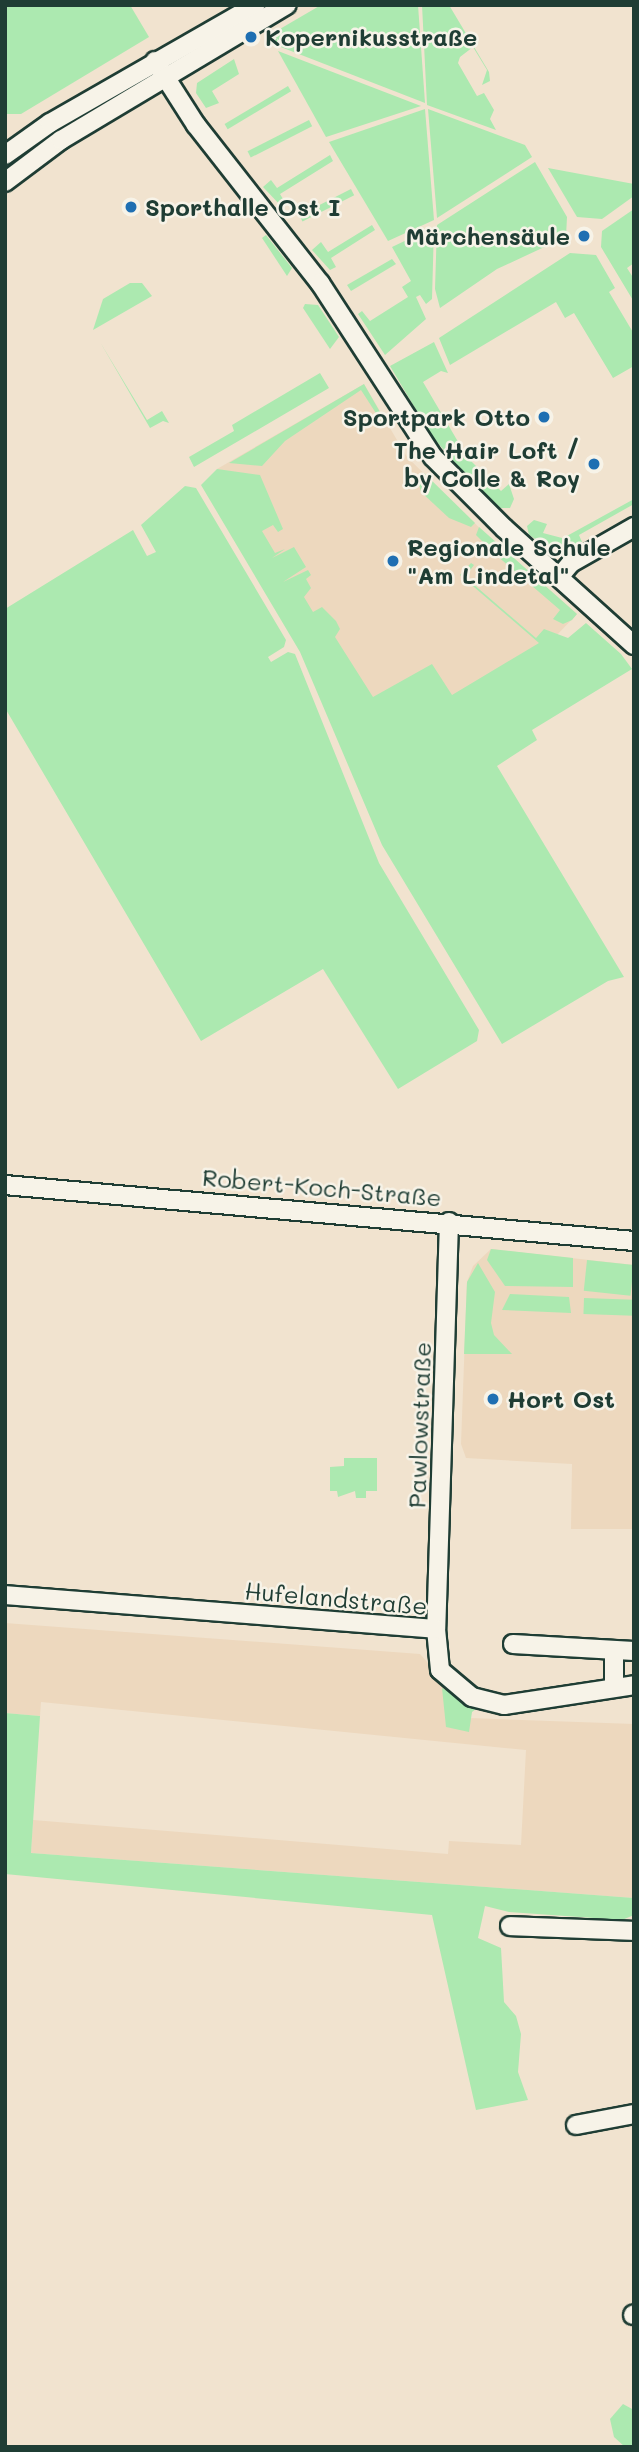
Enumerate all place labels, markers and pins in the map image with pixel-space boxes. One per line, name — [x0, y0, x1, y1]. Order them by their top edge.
place label: Kopernikusstraße — [265, 23, 477, 51]
marker: Kopernikusstraße — [243, 29, 259, 45]
place label: Sporthalle Ost I — [145, 193, 341, 221]
marker: Sporthalle Ost I — [123, 199, 139, 215]
place label: Märchensäule — [406, 222, 570, 250]
marker: Märchensäule — [576, 228, 592, 244]
place label: Sportpark Otto — [343, 403, 530, 431]
marker: Sportpark Otto — [536, 409, 552, 425]
place label: The Hair Loft / by Colle & Roy — [394, 436, 580, 492]
marker: The Hair Loft / by Colle & Roy — [586, 456, 602, 472]
place label: Regionale Schule "Am Lindetal" — [407, 533, 611, 589]
marker: Regionale Schule "Am Lindetal" — [385, 553, 401, 569]
place label: Hort Ost — [507, 1385, 615, 1413]
marker: Hort Ost — [485, 1391, 501, 1407]

